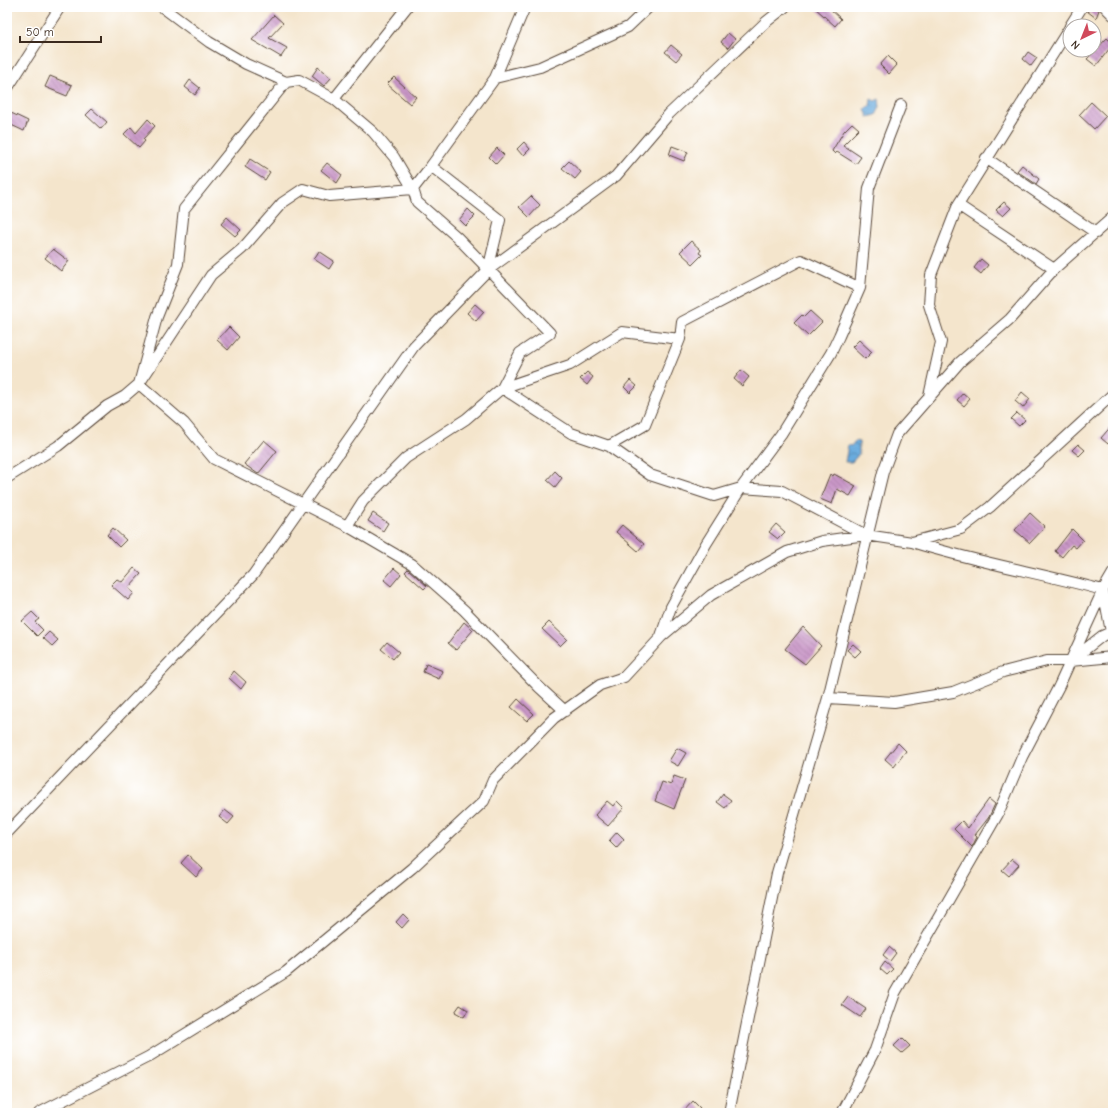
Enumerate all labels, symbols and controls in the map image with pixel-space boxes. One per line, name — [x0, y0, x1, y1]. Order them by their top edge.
scale bar — [20, 18, 101, 44]
north arrow — [1062, 18, 1102, 58]
text: 50 m — [26, 25, 54, 39]
text: N — [1068, 38, 1083, 52]

